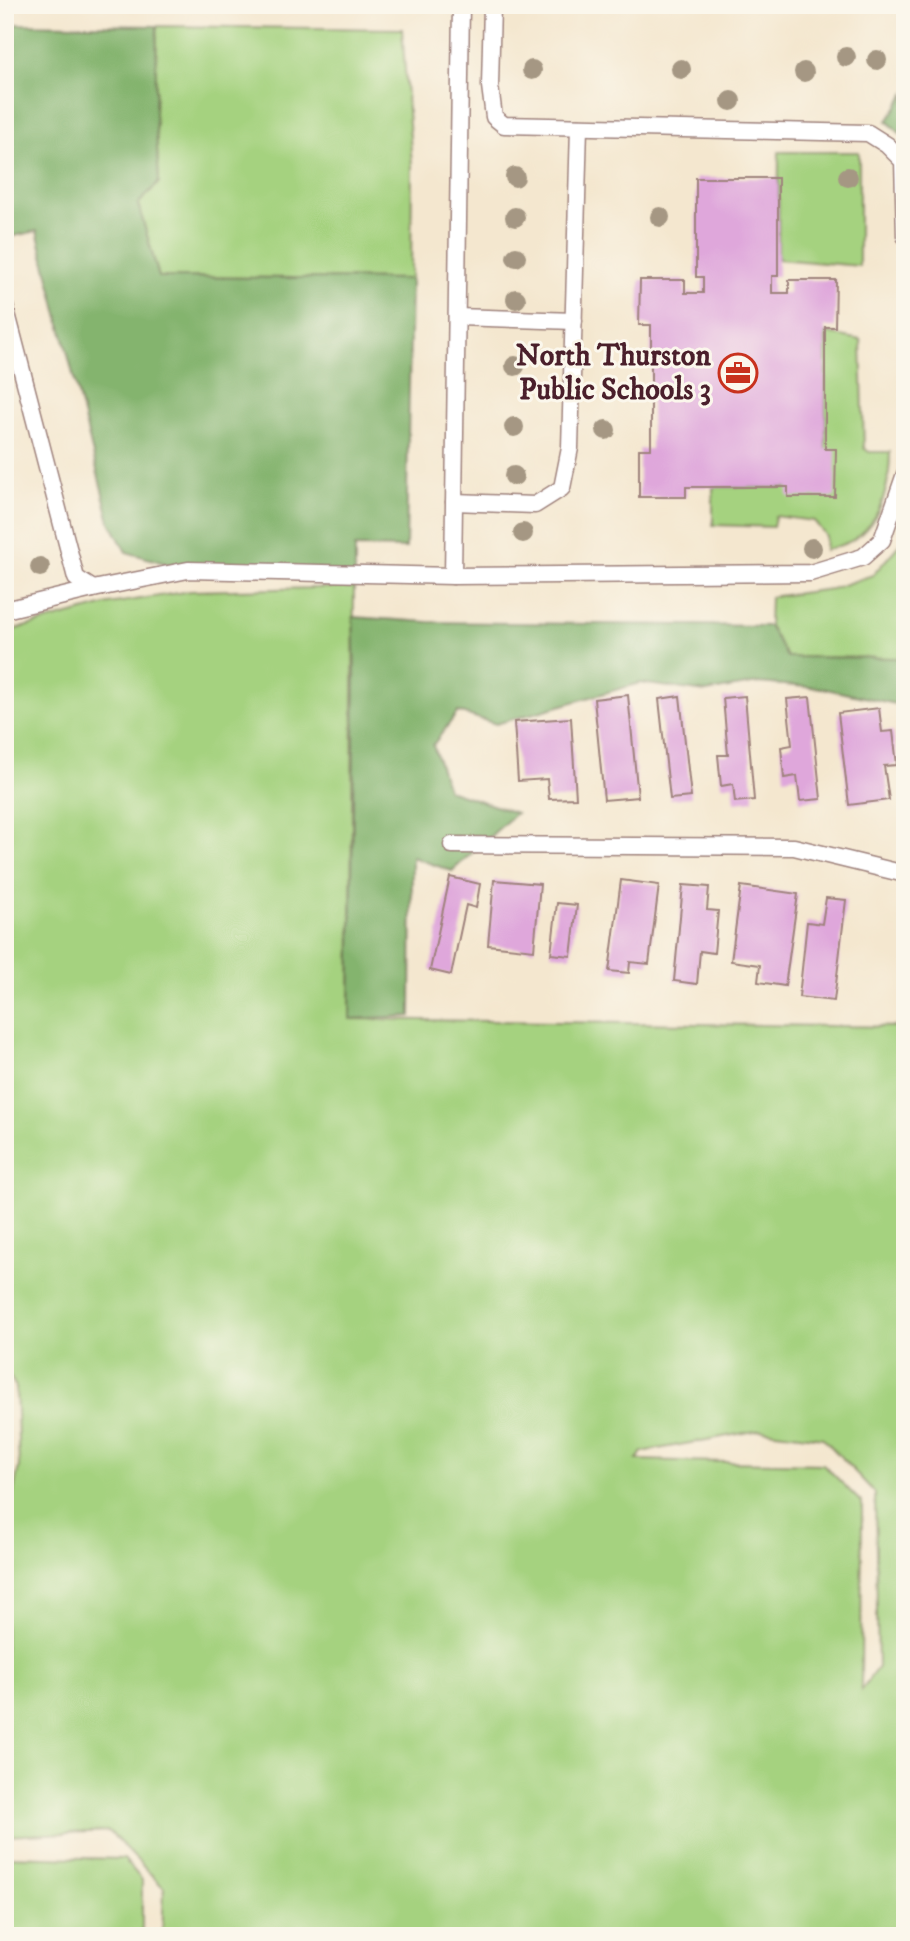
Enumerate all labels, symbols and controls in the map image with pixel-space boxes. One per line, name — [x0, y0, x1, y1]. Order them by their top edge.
place label: North Thurston Public Schools 3 — [516, 338, 711, 409]
office icon: North Thurston Public Schools 3 — [717, 352, 759, 394]

